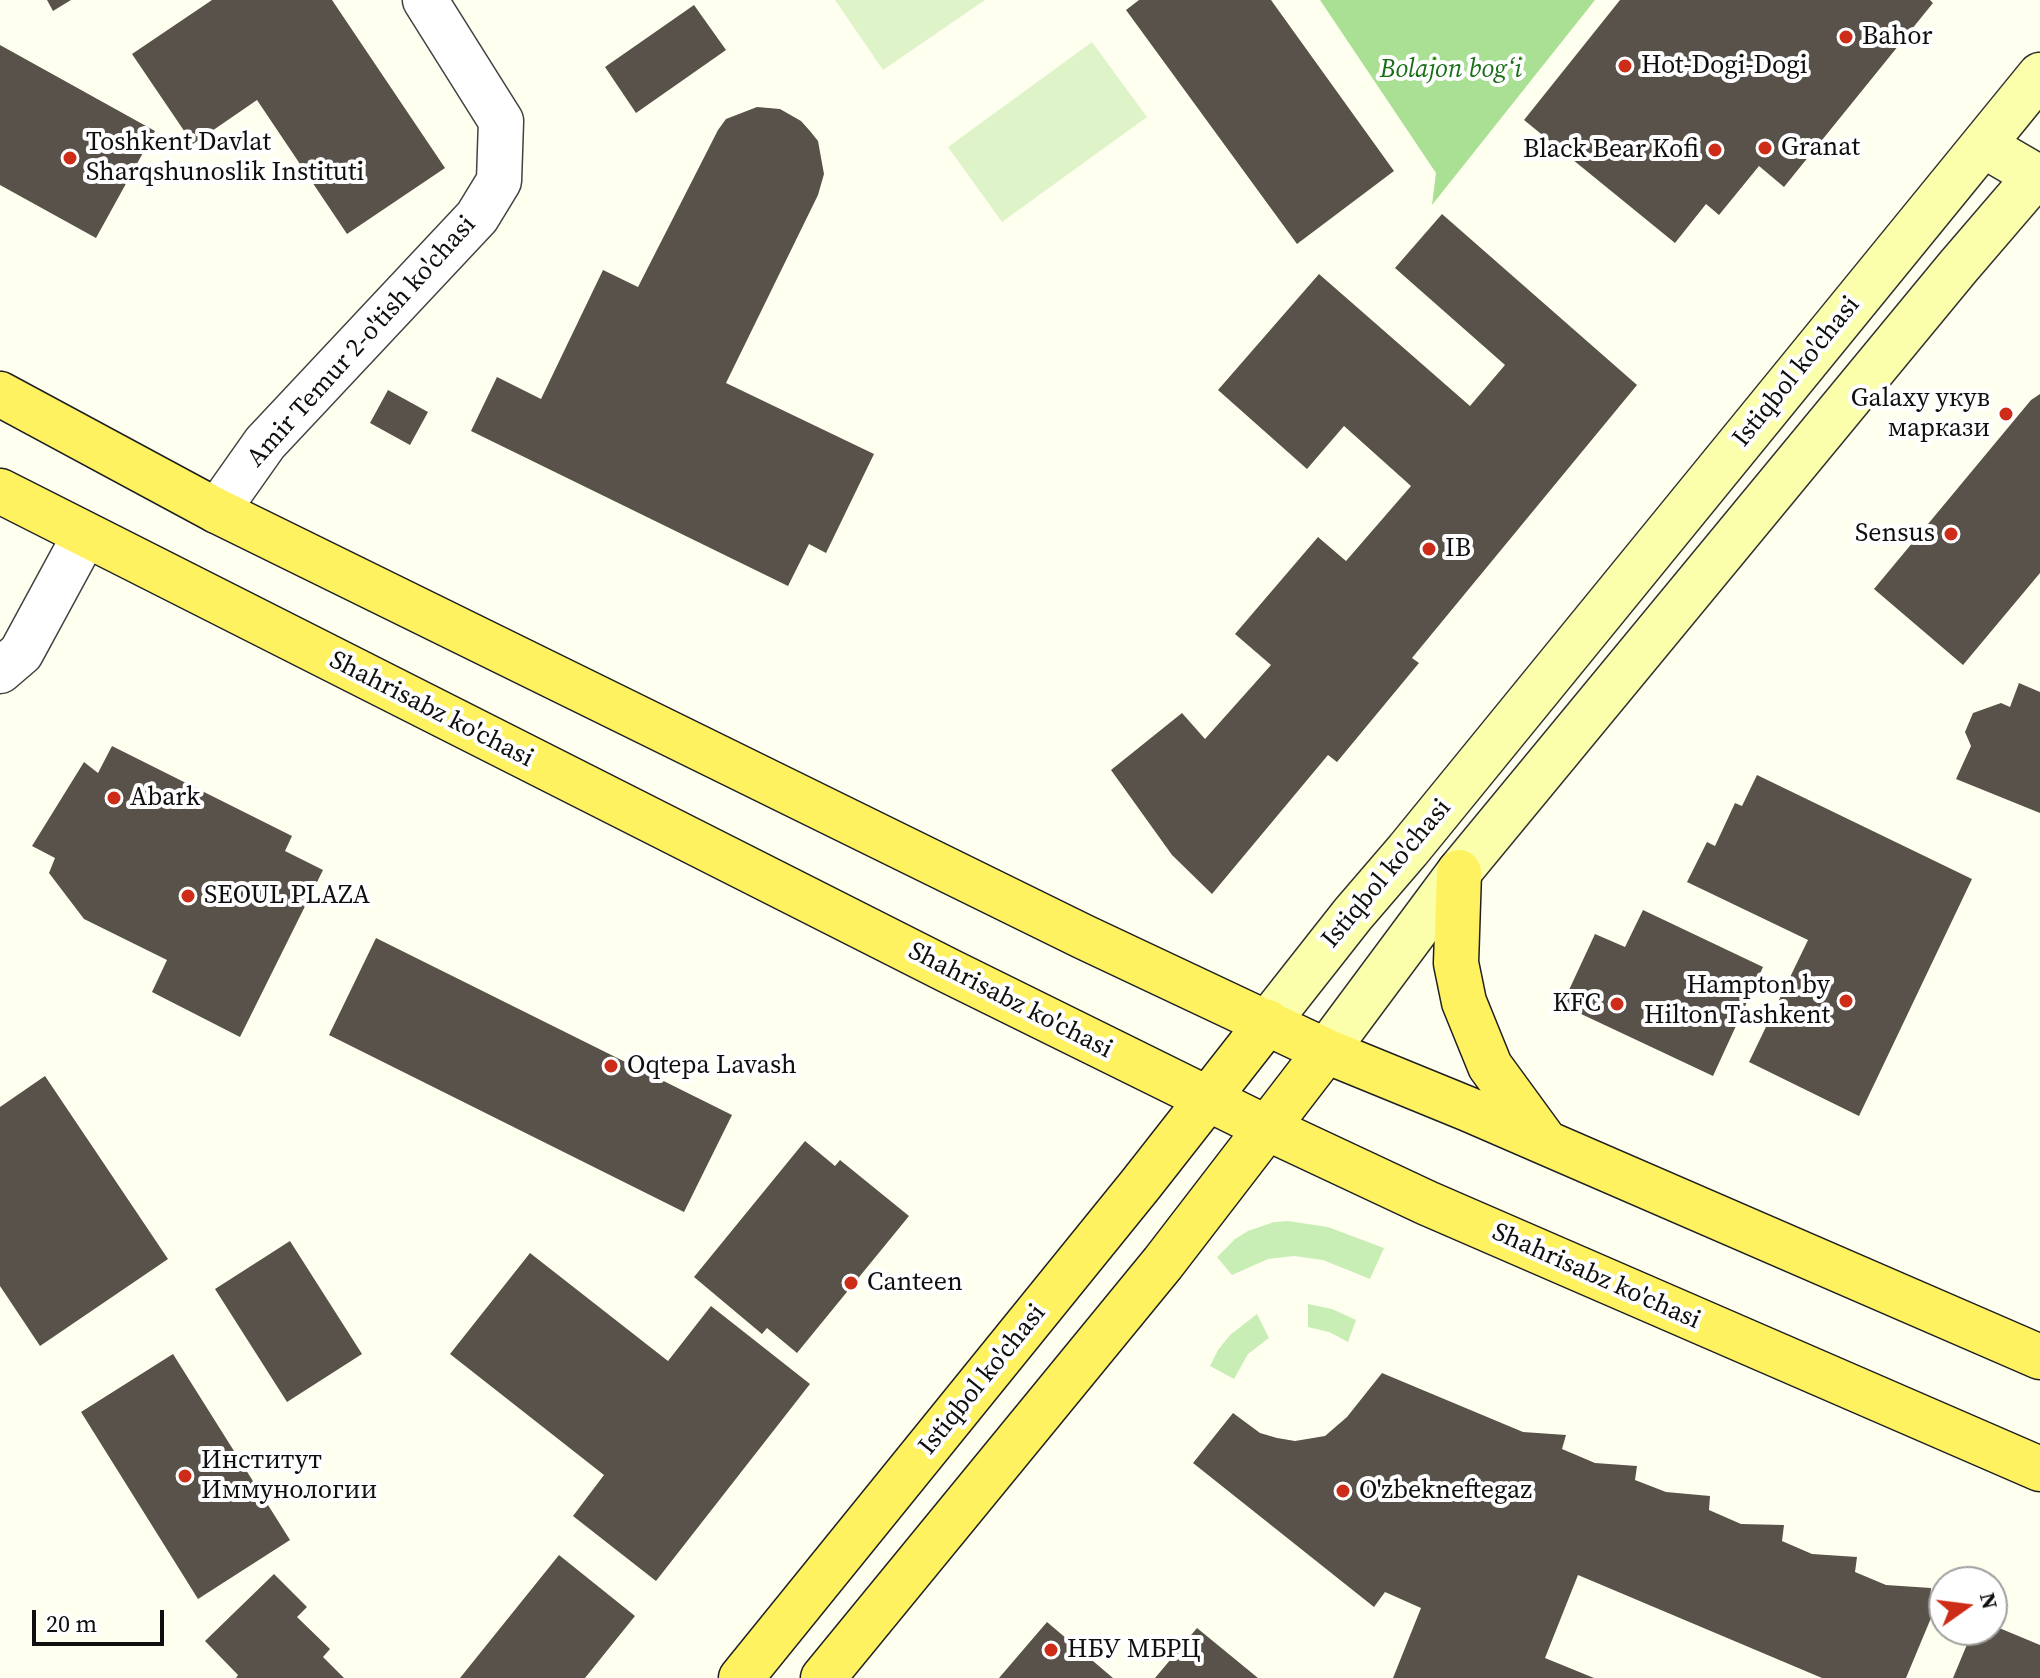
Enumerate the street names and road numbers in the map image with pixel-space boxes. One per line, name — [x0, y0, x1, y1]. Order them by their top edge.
street label: Amir Temur 2-o'tish ko'chasi — [241, 210, 483, 474]
street label: Istiqbol ko'chasi — [1727, 290, 1867, 454]
street label: Shahrisabz ko'chasi — [324, 645, 538, 775]
street label: Istiqbol ko'chasi — [1316, 793, 1458, 955]
street label: Shahrisabz ko'chasi — [903, 936, 1117, 1066]
street label: Shahrisabz ko'chasi — [1487, 1217, 1705, 1337]
street label: Istiqbol ko'chasi — [913, 1298, 1053, 1462]

